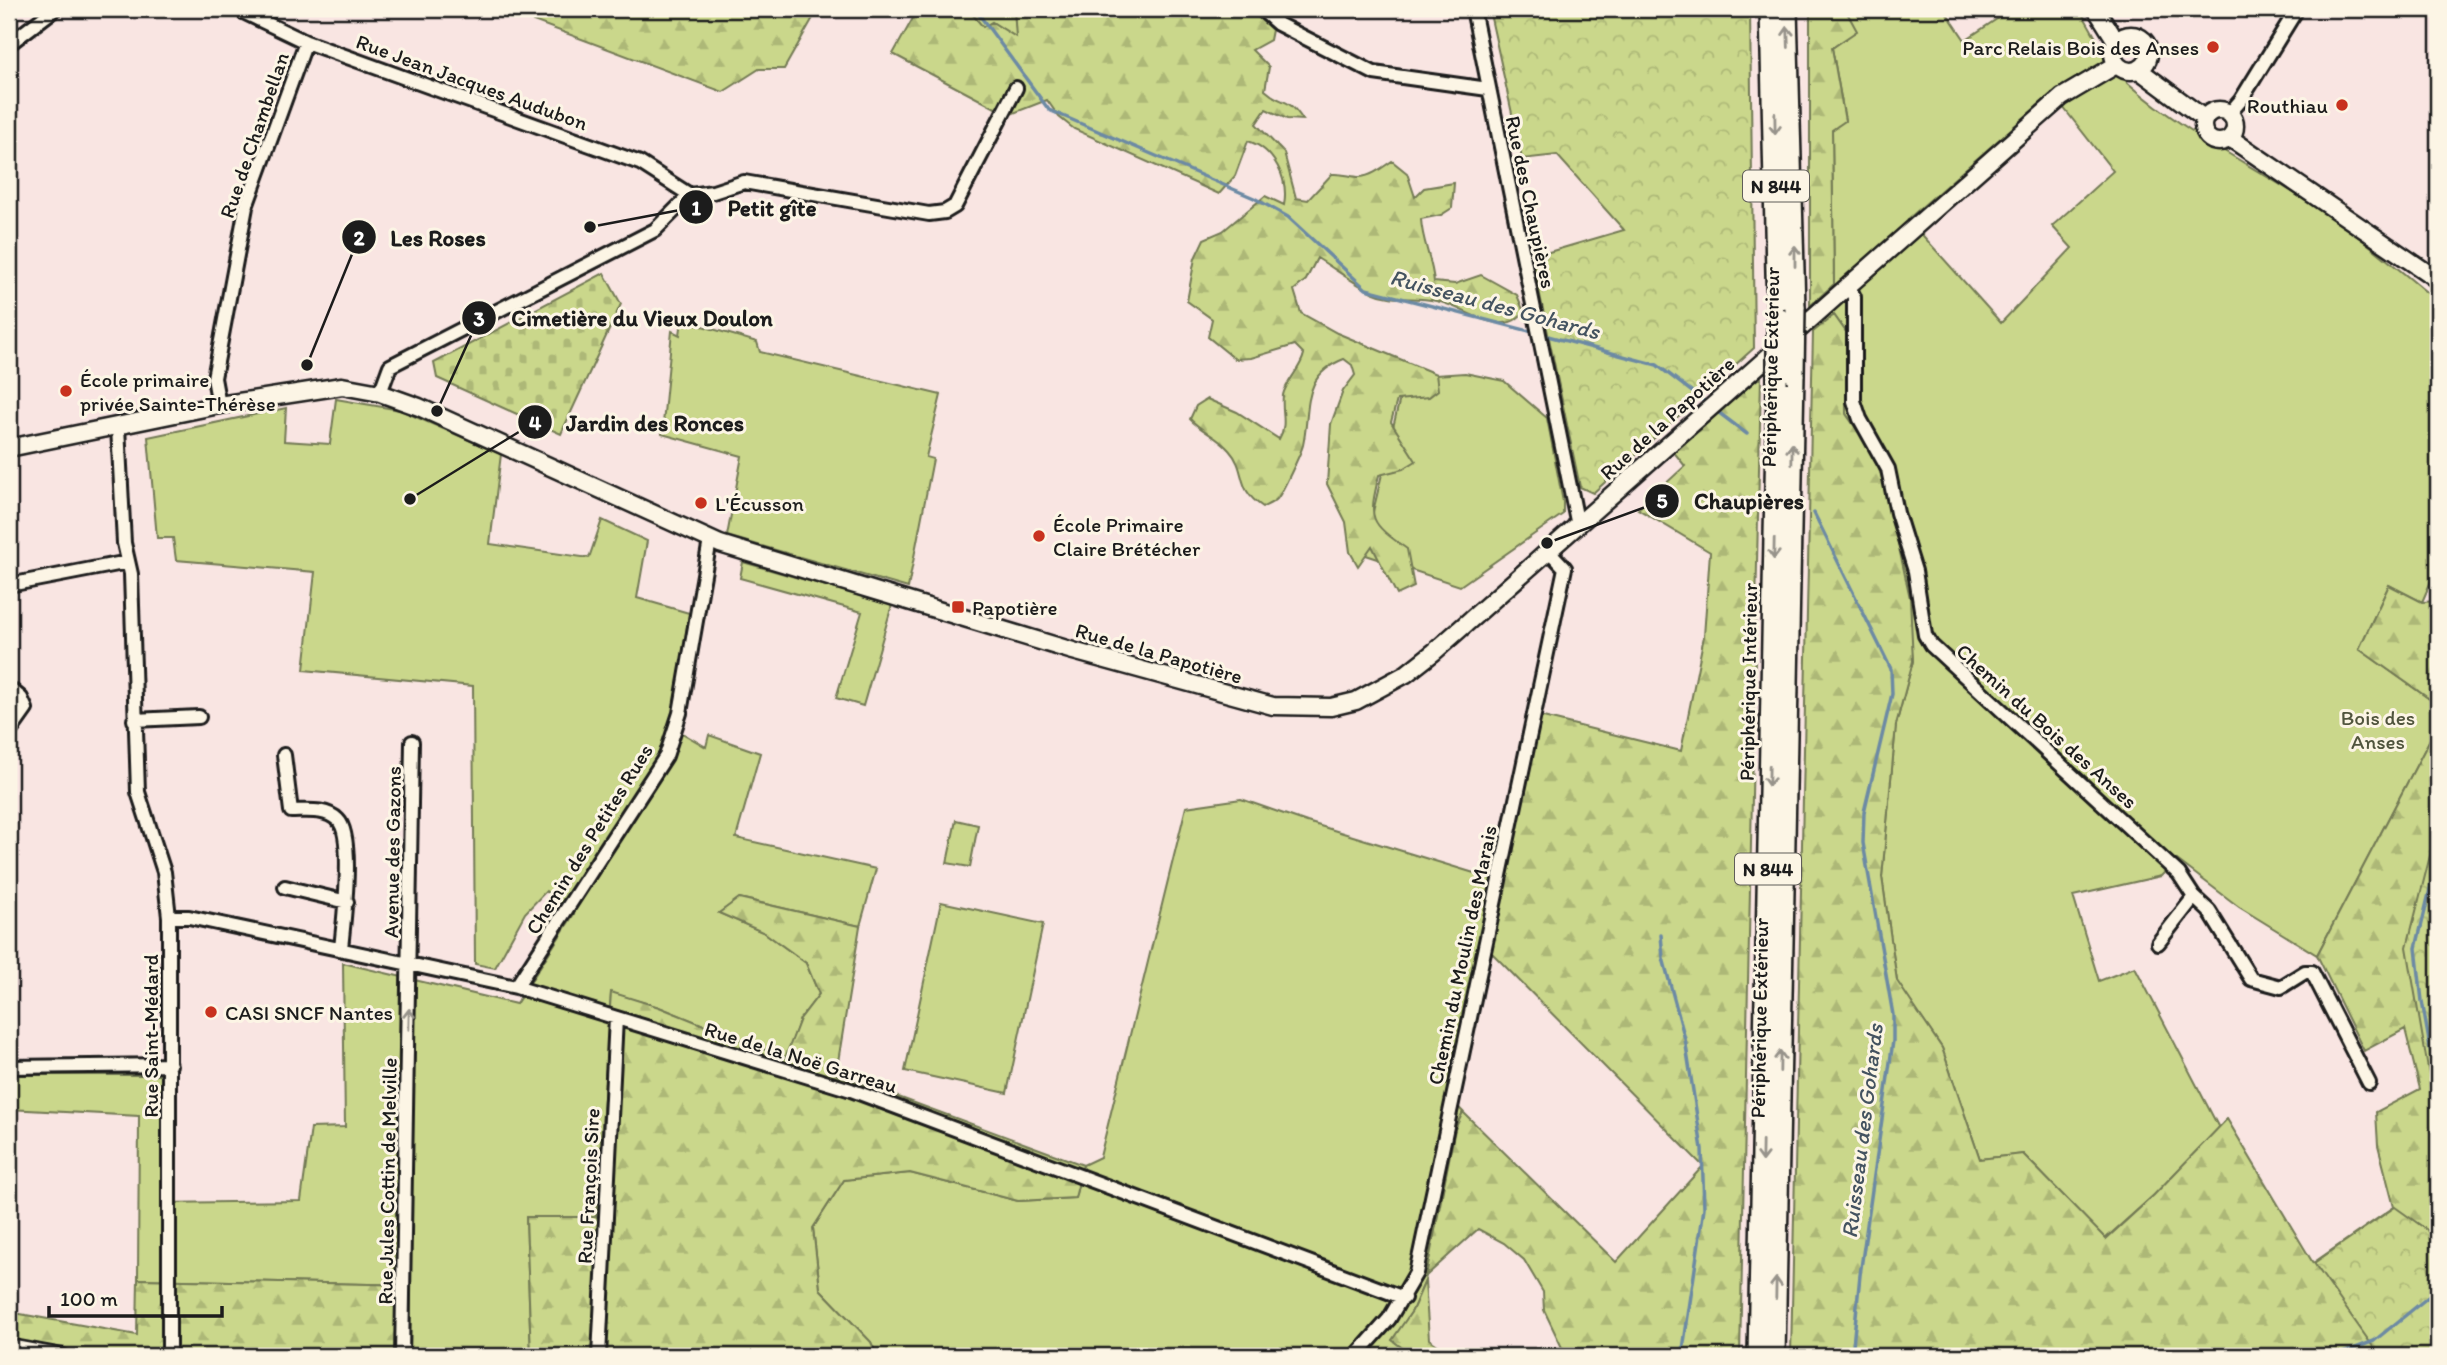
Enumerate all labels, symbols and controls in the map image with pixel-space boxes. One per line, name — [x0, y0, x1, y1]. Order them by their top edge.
one-way arrow — [1782, 26, 1795, 49]
street label: Rue Jean Jacques Audubon — [353, 28, 591, 136]
place label: Parc Relais Bois des Anses — [1962, 35, 2199, 60]
marker: Parc Relais Bois des Anses — [2205, 39, 2221, 55]
street label: Rue de Chambellan — [214, 49, 294, 221]
place label: Routhiau — [2247, 93, 2328, 118]
marker: Routhiau — [2334, 97, 2350, 113]
one-way arrow — [1768, 112, 1782, 135]
street label: Rue des Chaupières — [1501, 113, 1561, 291]
road number: N 844 — [1743, 170, 1809, 202]
callout: Petit gîte — [678, 185, 830, 229]
text: Petit gîte — [727, 194, 817, 222]
text: 1 — [691, 195, 701, 220]
callout: Les Roses — [341, 215, 499, 259]
text: Les Roses — [390, 224, 486, 252]
text: 2 — [353, 225, 365, 250]
one-way arrow — [1788, 244, 1801, 267]
water label: Ruisseau des Gohards — [1387, 263, 1604, 346]
street label: Périphérique Extérieur — [1756, 266, 1784, 468]
callout: Cimetière du Vieux Doulon — [462, 296, 787, 340]
text: Cimetière du Vieux Doulon — [511, 304, 774, 332]
text: 3 — [473, 306, 485, 331]
street label: Rue de la Papotière — [1595, 351, 1739, 485]
place label: École primaire privée Sainte-Thérèse — [80, 367, 276, 416]
marker: École primaire privée Sainte-Thérèse — [58, 383, 74, 399]
callout: Jardin des Ronces — [517, 400, 758, 444]
text: Jardin des Ronces — [565, 409, 744, 437]
text: 4 — [529, 410, 542, 435]
one-way arrow — [1785, 443, 1799, 466]
callout: Chaupières — [1645, 479, 1818, 523]
text: Chaupières — [1694, 487, 1804, 515]
text: 5 — [1656, 488, 1668, 513]
place label: L'Écusson — [715, 491, 804, 516]
marker: L'Écusson — [693, 495, 709, 511]
place label: École Primaire Claire Brétécher — [1053, 512, 1201, 561]
marker: École Primaire Claire Brétécher — [1031, 528, 1047, 544]
one-way arrow — [1767, 537, 1781, 560]
street label: Périphérique Intérieur — [1734, 582, 1762, 781]
place label: Papotière — [972, 595, 1058, 620]
marker: Papotière — [950, 599, 966, 615]
street label: Rue de la Papotière — [1073, 617, 1245, 689]
street label: Chemin du Bois des Anses — [1951, 638, 2143, 814]
park label: Bois des Anses — [2341, 705, 2415, 754]
street label: Chemin des Petites Rues — [520, 739, 658, 939]
one-way arrow — [1763, 764, 1776, 787]
street label: Avenue des Gazons — [378, 766, 406, 938]
street label: Chemin du Moulin des Marais — [1422, 823, 1502, 1087]
road number: N 844 — [1735, 854, 1801, 884]
street label: Périphérique Extérieur — [1745, 917, 1773, 1119]
street label: Rue Saint-Médard — [138, 954, 163, 1118]
place label: CASI SNCF Nantes — [225, 1000, 393, 1025]
marker: CASI SNCF Nantes — [203, 1004, 219, 1020]
one-way arrow — [402, 1007, 416, 1030]
street label: Rue de la Noë Garreau — [702, 1016, 901, 1098]
water label: Ruisseau des Gohards — [1835, 1021, 1889, 1240]
one-way arrow — [1774, 1049, 1787, 1072]
street label: Rue Jules Cottin de Melville — [372, 1057, 402, 1305]
street label: Rue François Sire — [571, 1107, 605, 1265]
one-way arrow — [1755, 1139, 1769, 1162]
scale bar — [49, 1274, 222, 1318]
one-way arrow — [1770, 1277, 1783, 1300]
text: 100 m — [60, 1286, 118, 1311]

